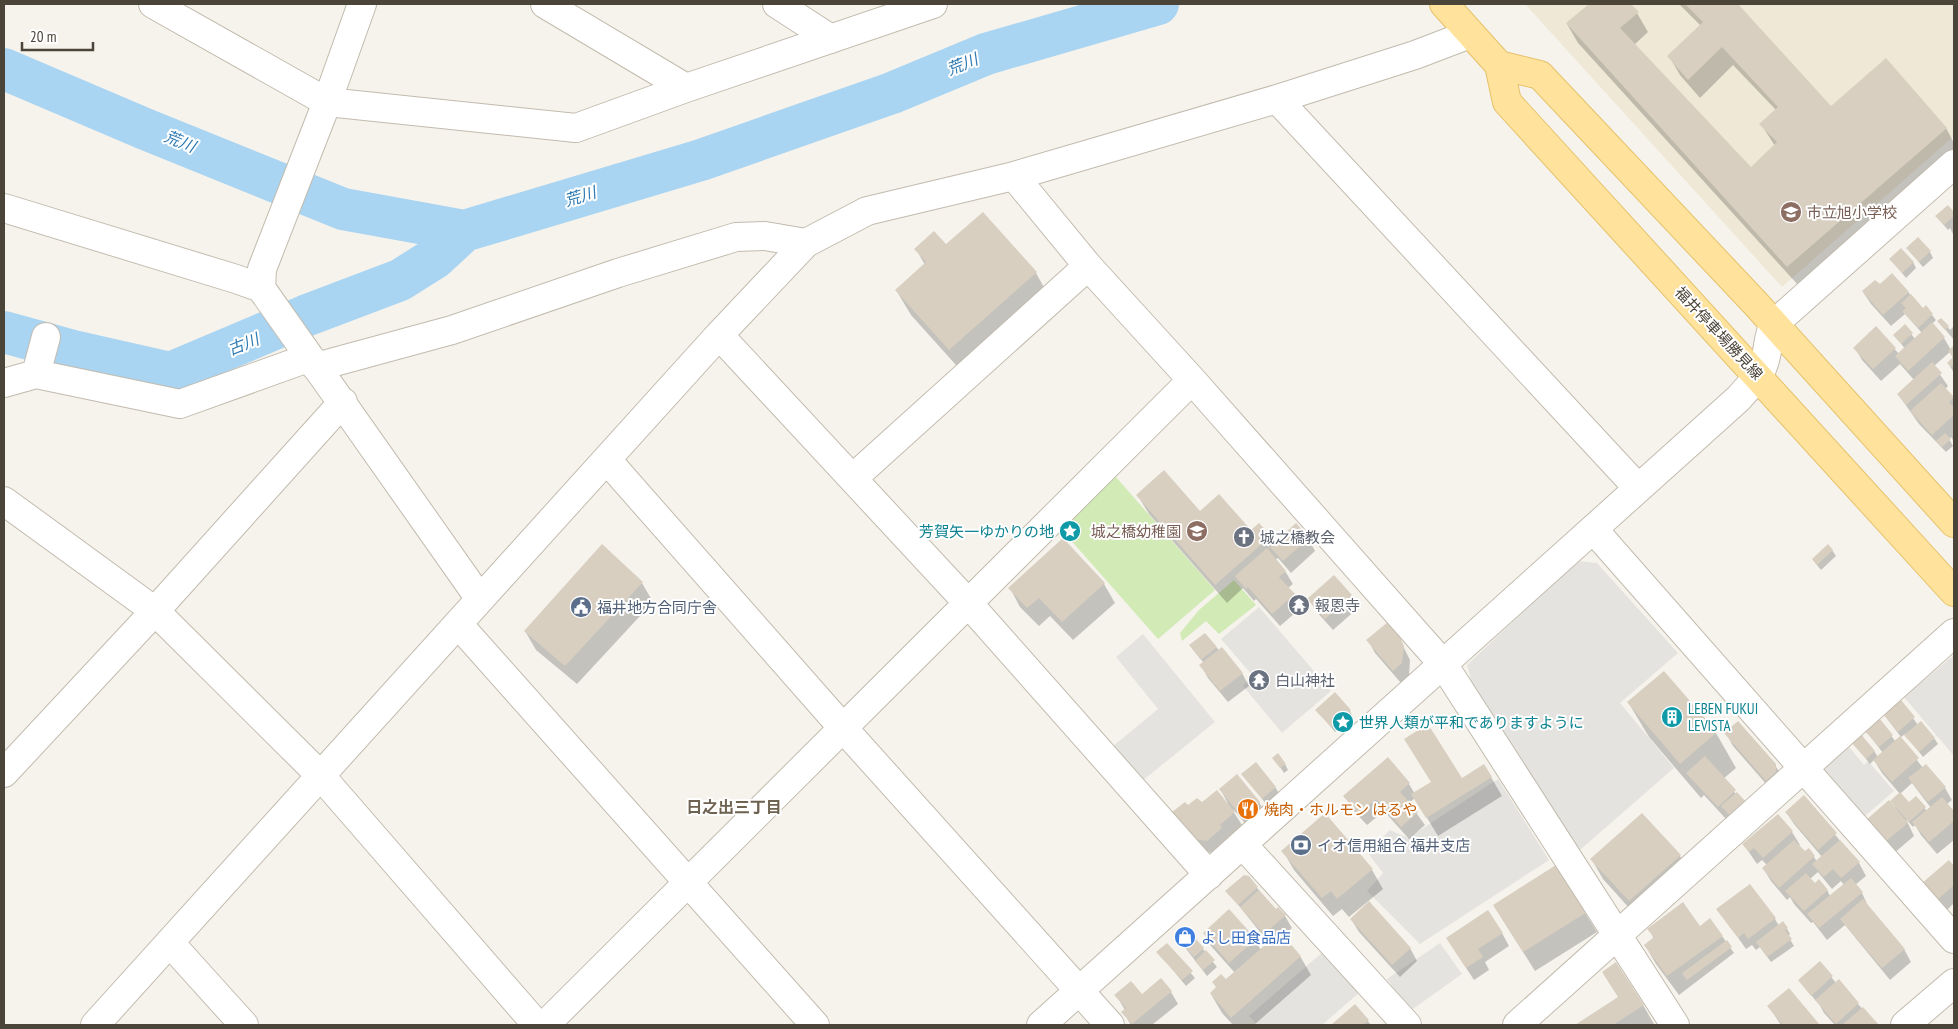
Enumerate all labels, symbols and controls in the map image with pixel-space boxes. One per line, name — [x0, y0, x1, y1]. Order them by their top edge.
scale bar — [22, 20, 94, 52]
text: 20 m — [30, 27, 56, 46]
water label: 荒川 — [943, 48, 982, 79]
water label: 荒川 — [161, 126, 200, 157]
water label: 荒川 — [562, 181, 600, 210]
school or university icon: 市立旭小学校 — [1779, 200, 1803, 224]
place label: 市立旭小学校 — [1807, 203, 1897, 222]
street label: 福井停車場勝見線 — [1671, 283, 1767, 383]
water label: 古川 — [224, 328, 263, 359]
place icon: 芳賀矢一ゆかりの地 — [1058, 519, 1082, 543]
school or university icon: 城之橋幼稚園 — [1185, 519, 1209, 543]
place label: 芳賀矢一ゆかりの地 — [919, 522, 1054, 541]
place label: 城之橋幼稚園 — [1091, 522, 1181, 541]
church icon: 城之橋教会 — [1232, 525, 1256, 549]
place label: 城之橋教会 — [1260, 528, 1335, 547]
temple icon: 報恩寺 — [1287, 593, 1311, 617]
public building icon: 福井地方合同庁舎 — [569, 595, 593, 619]
place label: 報恩寺 — [1315, 596, 1360, 615]
place label: 福井地方合同庁舎 — [597, 598, 717, 617]
temple icon: 白山神社 — [1247, 668, 1271, 692]
place label: 白山神社 — [1275, 671, 1335, 690]
place label: LEBEN FUKUI LEVISTA — [1688, 699, 1758, 735]
building icon: LEBEN FUKUI LEVISTA — [1660, 705, 1684, 729]
place icon: 世界人類が平和でありますように — [1331, 710, 1355, 734]
place label: 世界人類が平和でありますように — [1359, 713, 1584, 732]
district label: 日之出三丁目 — [686, 797, 782, 817]
restaurant icon: 焼肉・ホルモン はるや — [1236, 797, 1260, 821]
place label: 焼肉・ホルモン はるや — [1264, 800, 1417, 819]
bank icon: イオ信用組合 福井支店 — [1289, 833, 1313, 857]
place label: イオ信用組合 福井支店 — [1317, 836, 1470, 855]
shop icon: よし田食品店 — [1173, 925, 1197, 949]
place label: よし田食品店 — [1201, 928, 1291, 947]

